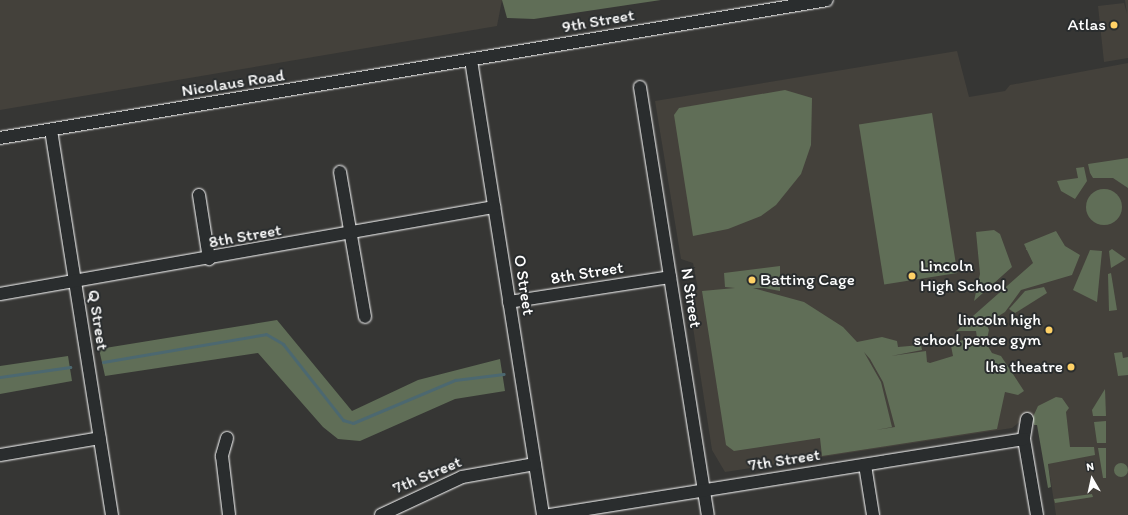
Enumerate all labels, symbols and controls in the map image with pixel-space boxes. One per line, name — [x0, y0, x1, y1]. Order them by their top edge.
street label: 9th Street — [560, 5, 636, 37]
place label: Atlas — [1067, 15, 1106, 35]
marker: Atlas — [1109, 20, 1119, 30]
street label: Nicolaus Road — [180, 65, 286, 101]
street label: 8th Street — [207, 220, 283, 252]
street label: O Street — [509, 253, 539, 317]
place label: Lincoln High School — [920, 256, 1006, 296]
street label: 8th Street — [549, 257, 625, 289]
street label: N Street — [676, 267, 706, 329]
place label: Batting Cage — [760, 270, 855, 290]
marker: Lincoln High School — [907, 271, 917, 281]
marker: Batting Cage — [747, 275, 757, 285]
street label: Q Street — [83, 288, 113, 352]
place label: lincoln high school pence gym — [914, 310, 1041, 350]
marker: lincoln high school pence gym — [1044, 325, 1054, 335]
place label: lhs theatre — [985, 357, 1063, 377]
marker: lhs theatre — [1066, 362, 1076, 372]
street label: 7th Street — [747, 444, 821, 476]
street label: 7th Street — [390, 451, 464, 499]
north arrow — [1072, 459, 1112, 499]
text: N — [1085, 460, 1095, 474]

